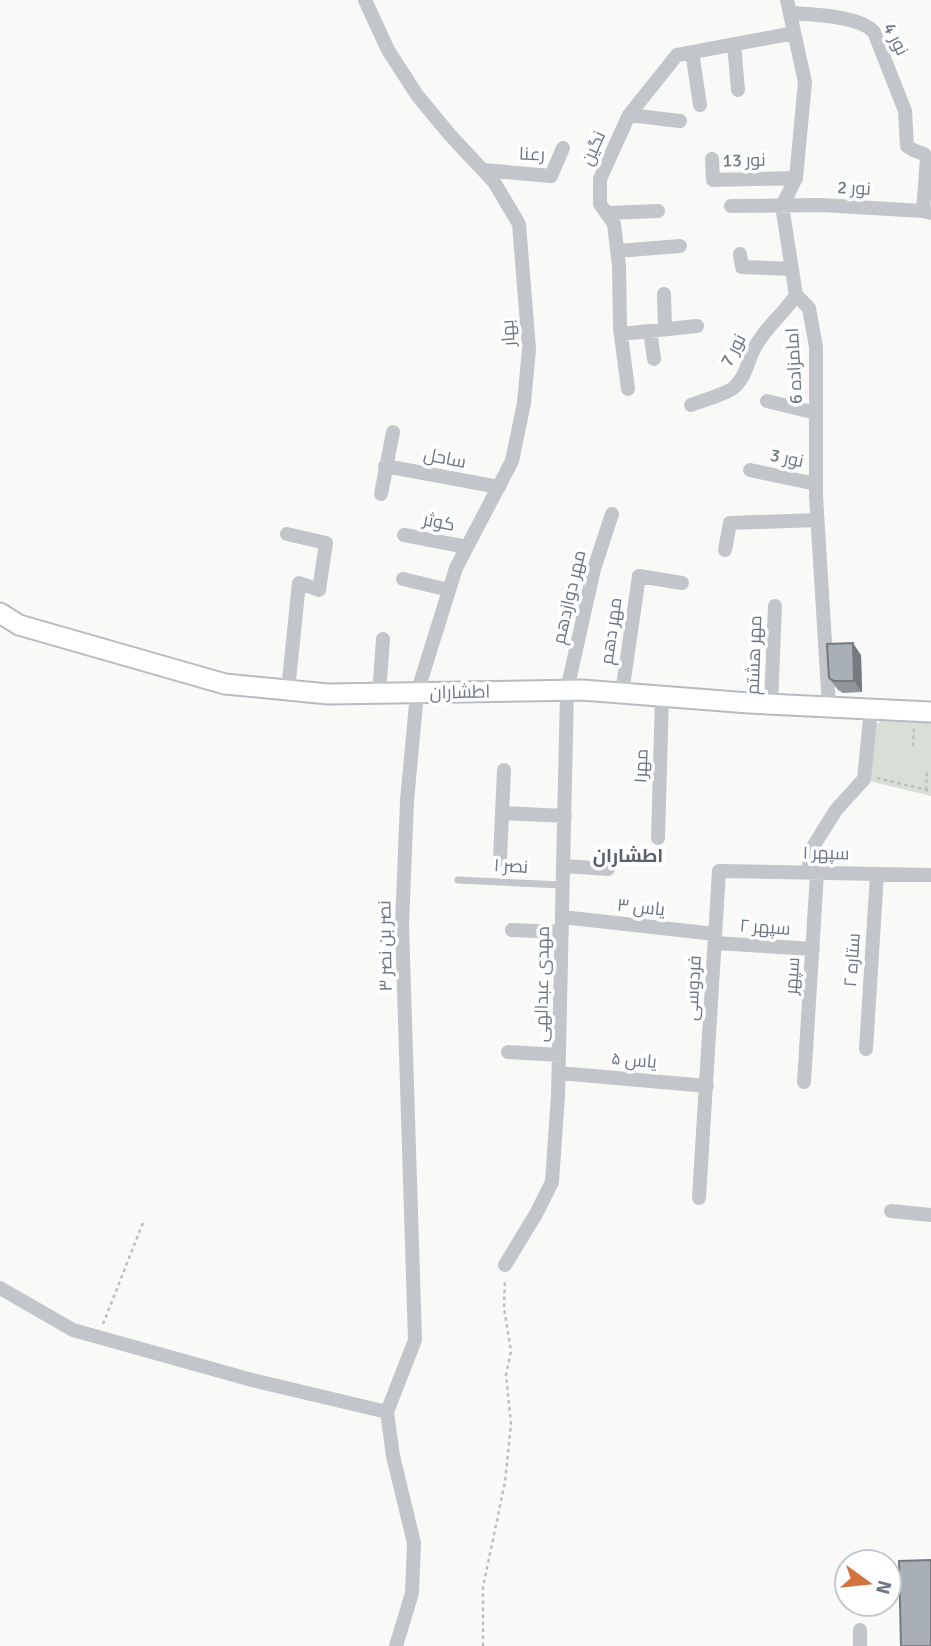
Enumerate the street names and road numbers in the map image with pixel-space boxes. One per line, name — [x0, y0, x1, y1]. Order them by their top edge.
street label: نور 4 — [879, 19, 913, 59]
street label: نگین — [576, 127, 610, 169]
street label: رعنا — [519, 143, 545, 165]
street label: نور 13 — [722, 149, 766, 171]
street label: نور 2 — [837, 176, 871, 200]
street label: بهار — [496, 319, 520, 348]
street label: امامزاده 6 — [781, 327, 807, 405]
street label: نور 7 — [715, 330, 751, 370]
street label: ساحل — [422, 443, 468, 473]
street label: نور 3 — [768, 444, 806, 472]
street label: کوثر — [420, 508, 457, 536]
street label: مهر دوازدهم — [548, 548, 591, 646]
street label: مهر دهم — [595, 596, 628, 666]
street label: مهر هشتم — [742, 615, 767, 695]
street label: اطشاران — [430, 680, 490, 704]
street label: مهر۱ — [629, 748, 653, 784]
street label: سپهر ۱ — [802, 842, 850, 864]
street label: نصر ۱ — [493, 854, 529, 878]
street label: یاس ۳ — [616, 894, 666, 920]
street label: نصر بن نصر ۳ — [373, 900, 397, 992]
street label: سپهر ۲ — [739, 914, 791, 940]
street label: مهدی عبدالهی — [530, 926, 554, 1042]
street label: ستاره ۲ — [839, 932, 865, 988]
street label: فردوسی — [680, 955, 706, 1021]
street label: سپهر — [780, 957, 804, 996]
street label: یاس ۵ — [610, 1047, 658, 1073]

